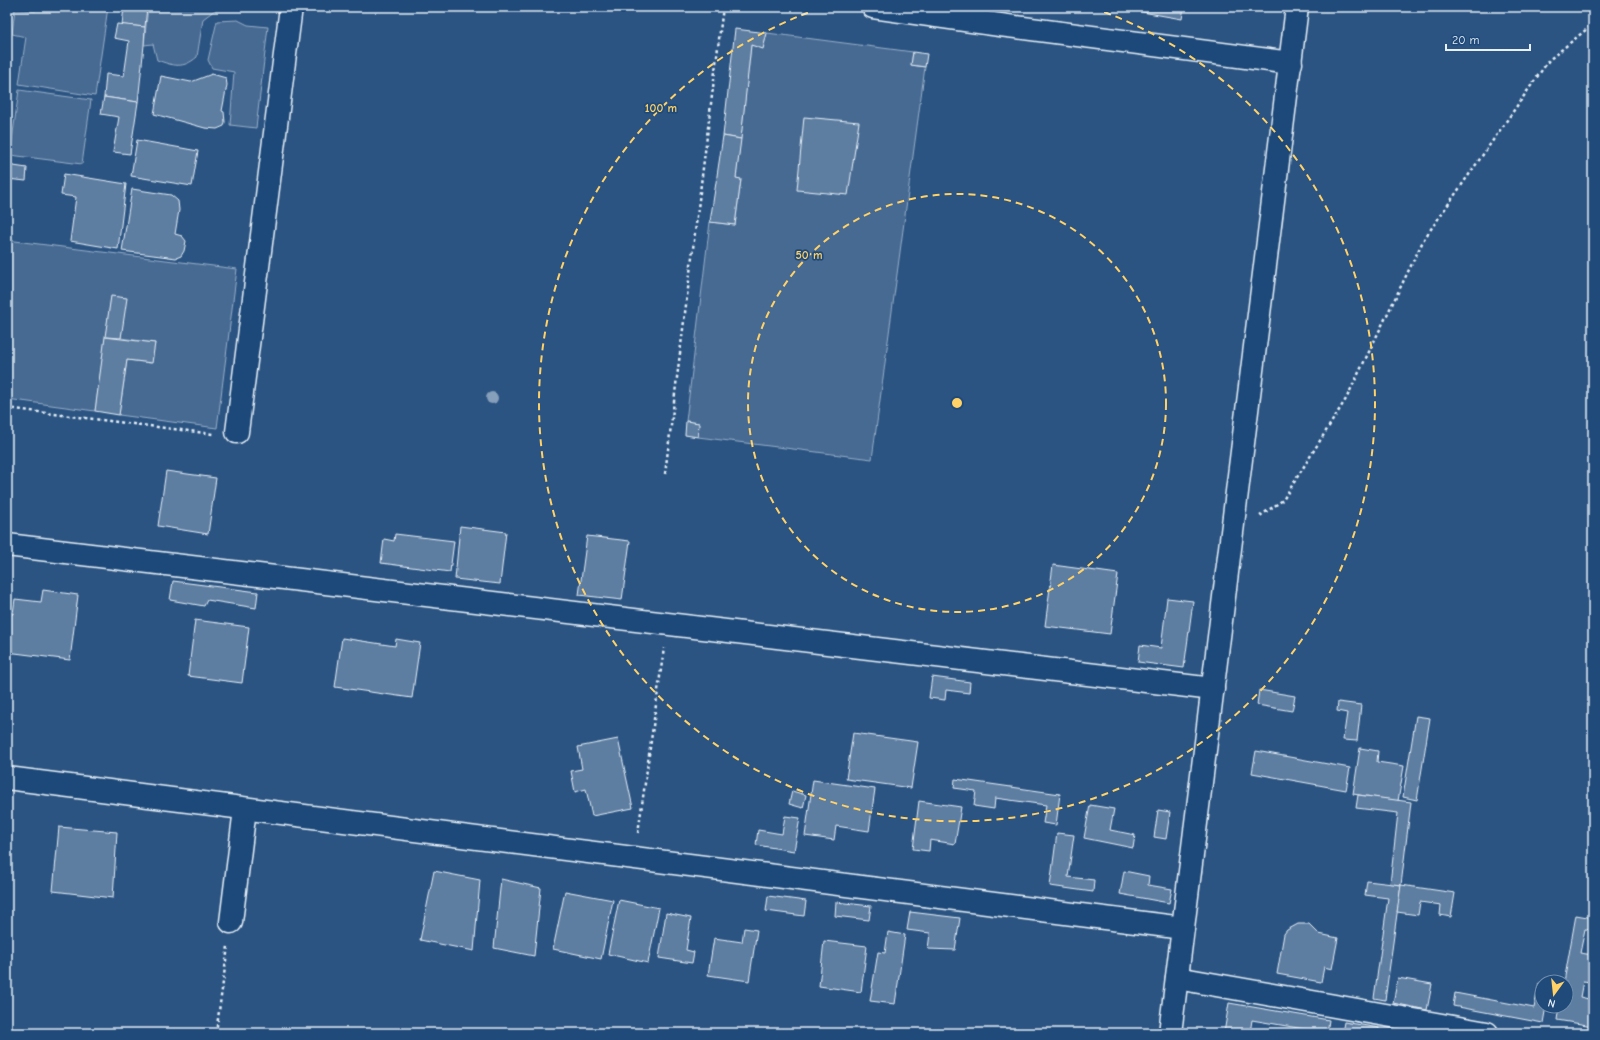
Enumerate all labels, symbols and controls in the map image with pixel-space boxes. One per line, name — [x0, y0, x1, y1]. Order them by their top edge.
scale bar — [1446, 26, 1530, 52]
text: 20 m — [1452, 33, 1480, 47]
text: 100 m — [645, 101, 677, 115]
text: 50 m — [795, 248, 823, 262]
centre of rings — [950, 396, 964, 410]
north arrow — [1534, 974, 1574, 1014]
text: N — [1546, 996, 1557, 1010]

